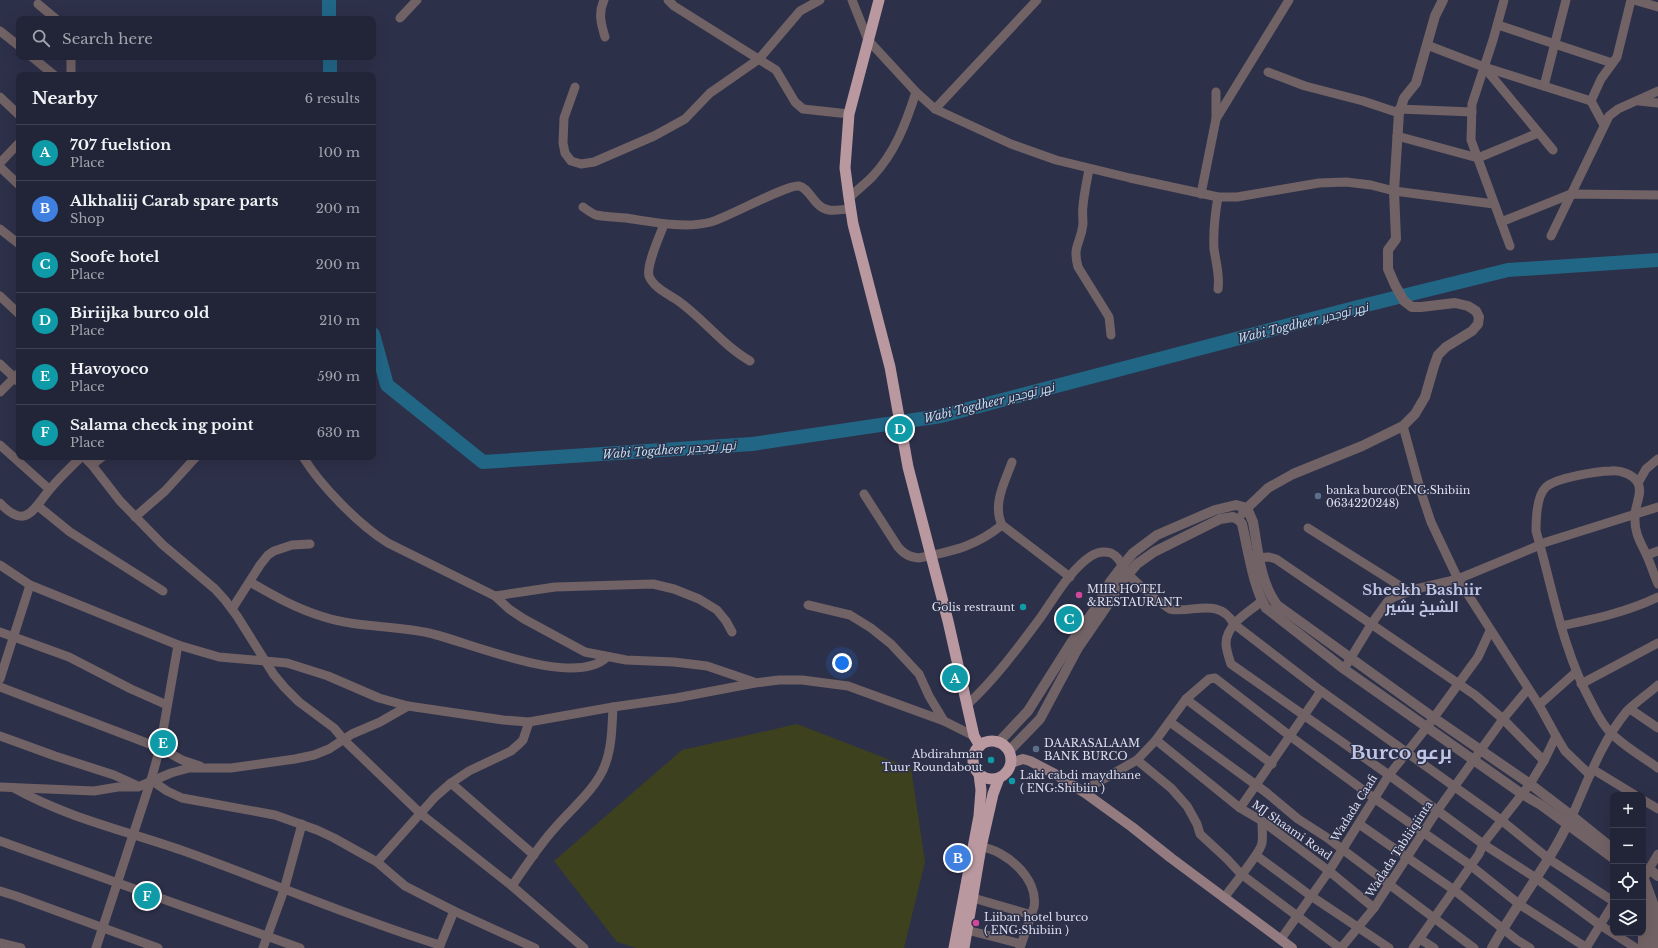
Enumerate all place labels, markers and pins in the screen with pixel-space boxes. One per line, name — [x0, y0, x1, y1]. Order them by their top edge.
pin: D — [887, 414, 913, 444]
place label: banka burco(ENG:Shibiin 0634220248) — [1325, 483, 1471, 510]
marker: banka burco(ENG:Shibiin 0634220248) — [1313, 491, 1323, 501]
place label: MIIR HOTEL &RESTAURANT — [1087, 582, 1182, 609]
marker: MIIR HOTEL &RESTAURANT — [1074, 590, 1084, 600]
place label: Golis restraunt — [932, 600, 1016, 614]
marker: Golis restraunt — [1018, 602, 1028, 612]
pin: C — [1056, 604, 1082, 634]
pin: A — [942, 663, 968, 693]
pin: E — [150, 728, 176, 758]
place label: DAARASALAAM BANK BURCO — [1044, 736, 1140, 763]
marker: DAARASALAAM BANK BURCO — [1031, 744, 1041, 754]
place label: Abdirahman Tuur Roundabout — [882, 747, 984, 774]
marker: Abdirahman Tuur Roundabout — [986, 755, 996, 765]
place label: Laki cabdi maydhane ( ENG:Shibiin ) — [1020, 768, 1141, 795]
marker: Laki cabdi maydhane ( ENG:Shibiin ) — [1007, 776, 1017, 786]
pin: B — [945, 843, 971, 873]
pin: F — [134, 881, 160, 911]
place label: Liiban hotel burco ( ENG:Shibiin ) — [984, 910, 1088, 937]
marker: Liiban hotel burco ( ENG:Shibiin ) — [971, 918, 981, 928]

